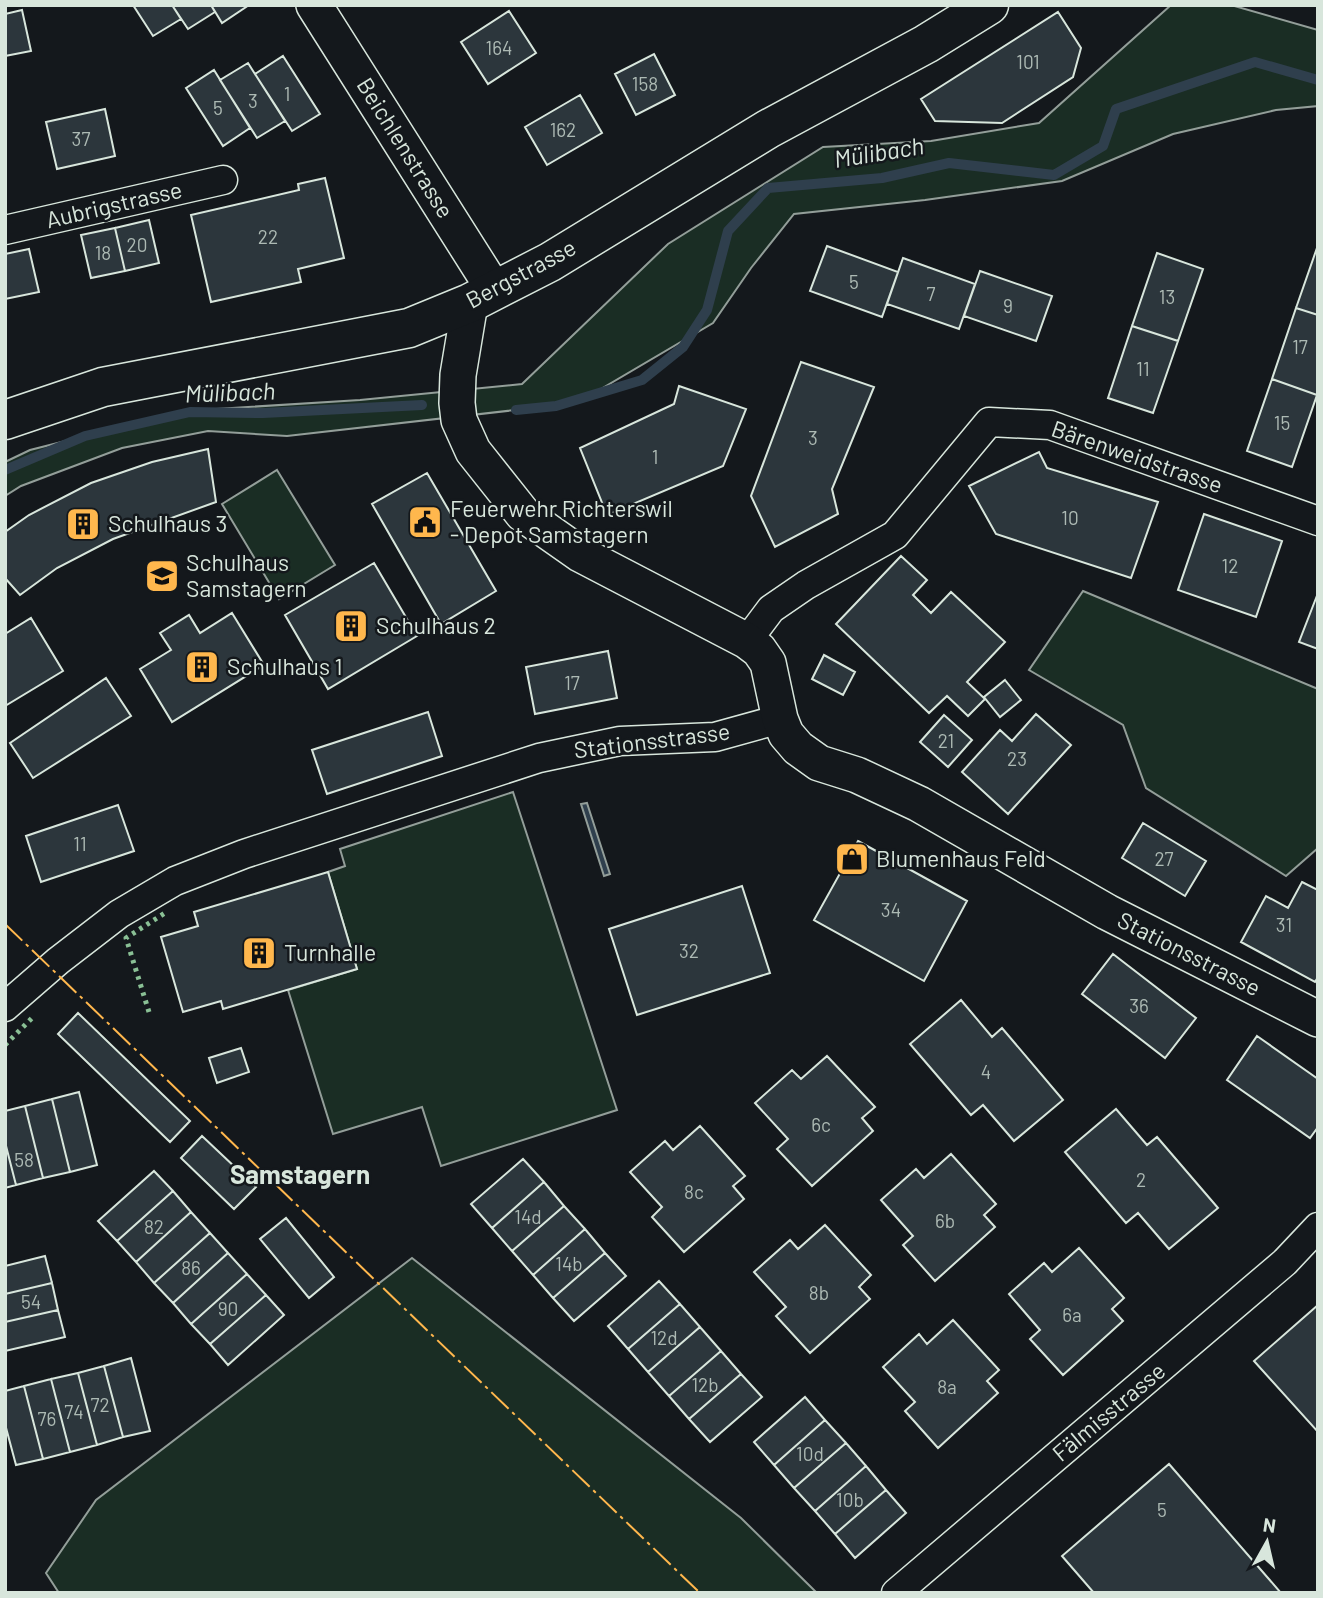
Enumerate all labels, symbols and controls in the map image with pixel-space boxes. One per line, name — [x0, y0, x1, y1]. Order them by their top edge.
house number: 164 — [486, 36, 512, 59]
house number: 101 — [1016, 50, 1040, 73]
street label: Beichlenstrasse — [351, 72, 460, 223]
house number: 158 — [632, 72, 658, 95]
house number: 1 — [284, 82, 290, 105]
house number: 3 — [248, 89, 258, 112]
house number: 5 — [213, 96, 223, 119]
house number: 162 — [550, 118, 576, 141]
house number: 37 — [72, 127, 90, 150]
water label: Mülibach — [832, 130, 926, 173]
street label: Aubrigstrasse — [43, 175, 185, 233]
house number: 22 — [258, 225, 278, 248]
street label: Bergstrasse — [461, 232, 580, 314]
house number: 20 — [127, 233, 147, 256]
house number: 18 — [95, 241, 111, 264]
house number: 5 — [849, 270, 859, 293]
house number: 7 — [927, 282, 936, 305]
house number: 13 — [1159, 285, 1175, 308]
house number: 9 — [1003, 294, 1013, 317]
house number: 17 — [1292, 335, 1308, 358]
house number: 11 — [1136, 357, 1150, 380]
water label: Mülibach — [184, 375, 276, 408]
house number: 15 — [1274, 411, 1290, 434]
street label: Bärenweidstrasse — [1048, 414, 1227, 498]
house number: 3 — [808, 426, 818, 449]
house number: 1 — [652, 445, 658, 468]
place label: Feuerwehr Richterswil - Depot Samstagern — [450, 494, 673, 548]
public building icon: Feuerwehr Richterswil - Depot Samstagern — [406, 503, 444, 541]
building icon: Schulhaus 3 — [64, 505, 102, 543]
house number: 10 — [1061, 506, 1079, 529]
place label: Schulhaus 3 — [108, 509, 227, 537]
place label: Schulhaus Samstagern — [186, 548, 307, 602]
house number: 12 — [1222, 554, 1238, 577]
school or university icon: Schulhaus Samstagern — [143, 557, 181, 595]
building icon: Schulhaus 2 — [332, 607, 370, 645]
place label: Schulhaus 2 — [376, 611, 496, 639]
building icon: Schulhaus 1 — [183, 648, 221, 686]
place label: Schulhaus 1 — [227, 652, 343, 680]
house number: 17 — [564, 671, 580, 694]
street label: Stationsstrasse — [572, 717, 731, 763]
house number: 21 — [938, 729, 954, 752]
house number: 23 — [1007, 747, 1027, 770]
house number: 11 — [73, 832, 87, 855]
shop icon: Blumenhaus Feld — [833, 840, 871, 878]
place label: Blumenhaus Feld — [876, 844, 1046, 872]
house number: 27 — [1154, 847, 1174, 870]
house number: 34 — [881, 898, 901, 921]
street label: Stationsstrasse — [1113, 905, 1266, 1001]
house number: 31 — [1276, 913, 1292, 936]
building icon: Turnhalle — [240, 934, 278, 972]
place label: Turnhalle — [284, 938, 376, 966]
house number: 32 — [679, 939, 699, 962]
house number: 36 — [1129, 994, 1149, 1017]
house number: 4 — [981, 1060, 991, 1083]
house number: 6c — [811, 1113, 831, 1136]
house number: 58 — [14, 1148, 34, 1171]
district label: Samstagern — [230, 1158, 370, 1189]
house number: 2 — [1136, 1168, 1146, 1191]
house number: 8c — [684, 1180, 704, 1203]
house number: 14d — [514, 1205, 542, 1228]
house number: 6b — [935, 1209, 955, 1232]
house number: 82 — [144, 1215, 164, 1238]
house number: 14b — [555, 1252, 583, 1275]
house number: 86 — [181, 1256, 201, 1279]
house number: 8b — [809, 1281, 829, 1304]
house number: 54 — [21, 1290, 41, 1313]
house number: 90 — [218, 1297, 238, 1320]
house number: 6a — [1062, 1303, 1082, 1326]
house number: 12d — [650, 1326, 678, 1349]
street label: Fälmisstrasse — [1046, 1356, 1170, 1466]
house number: 12b — [691, 1373, 719, 1396]
house number: 8a — [937, 1375, 957, 1398]
house number: 72 — [90, 1393, 110, 1416]
house number: 74 — [64, 1400, 84, 1423]
house number: 76 — [38, 1407, 56, 1430]
house number: 10d — [796, 1442, 824, 1465]
house number: 10b — [836, 1488, 864, 1511]
house number: 5 — [1157, 1498, 1167, 1521]
north arrow — [1232, 1507, 1302, 1577]
text: N — [1262, 1512, 1277, 1537]

